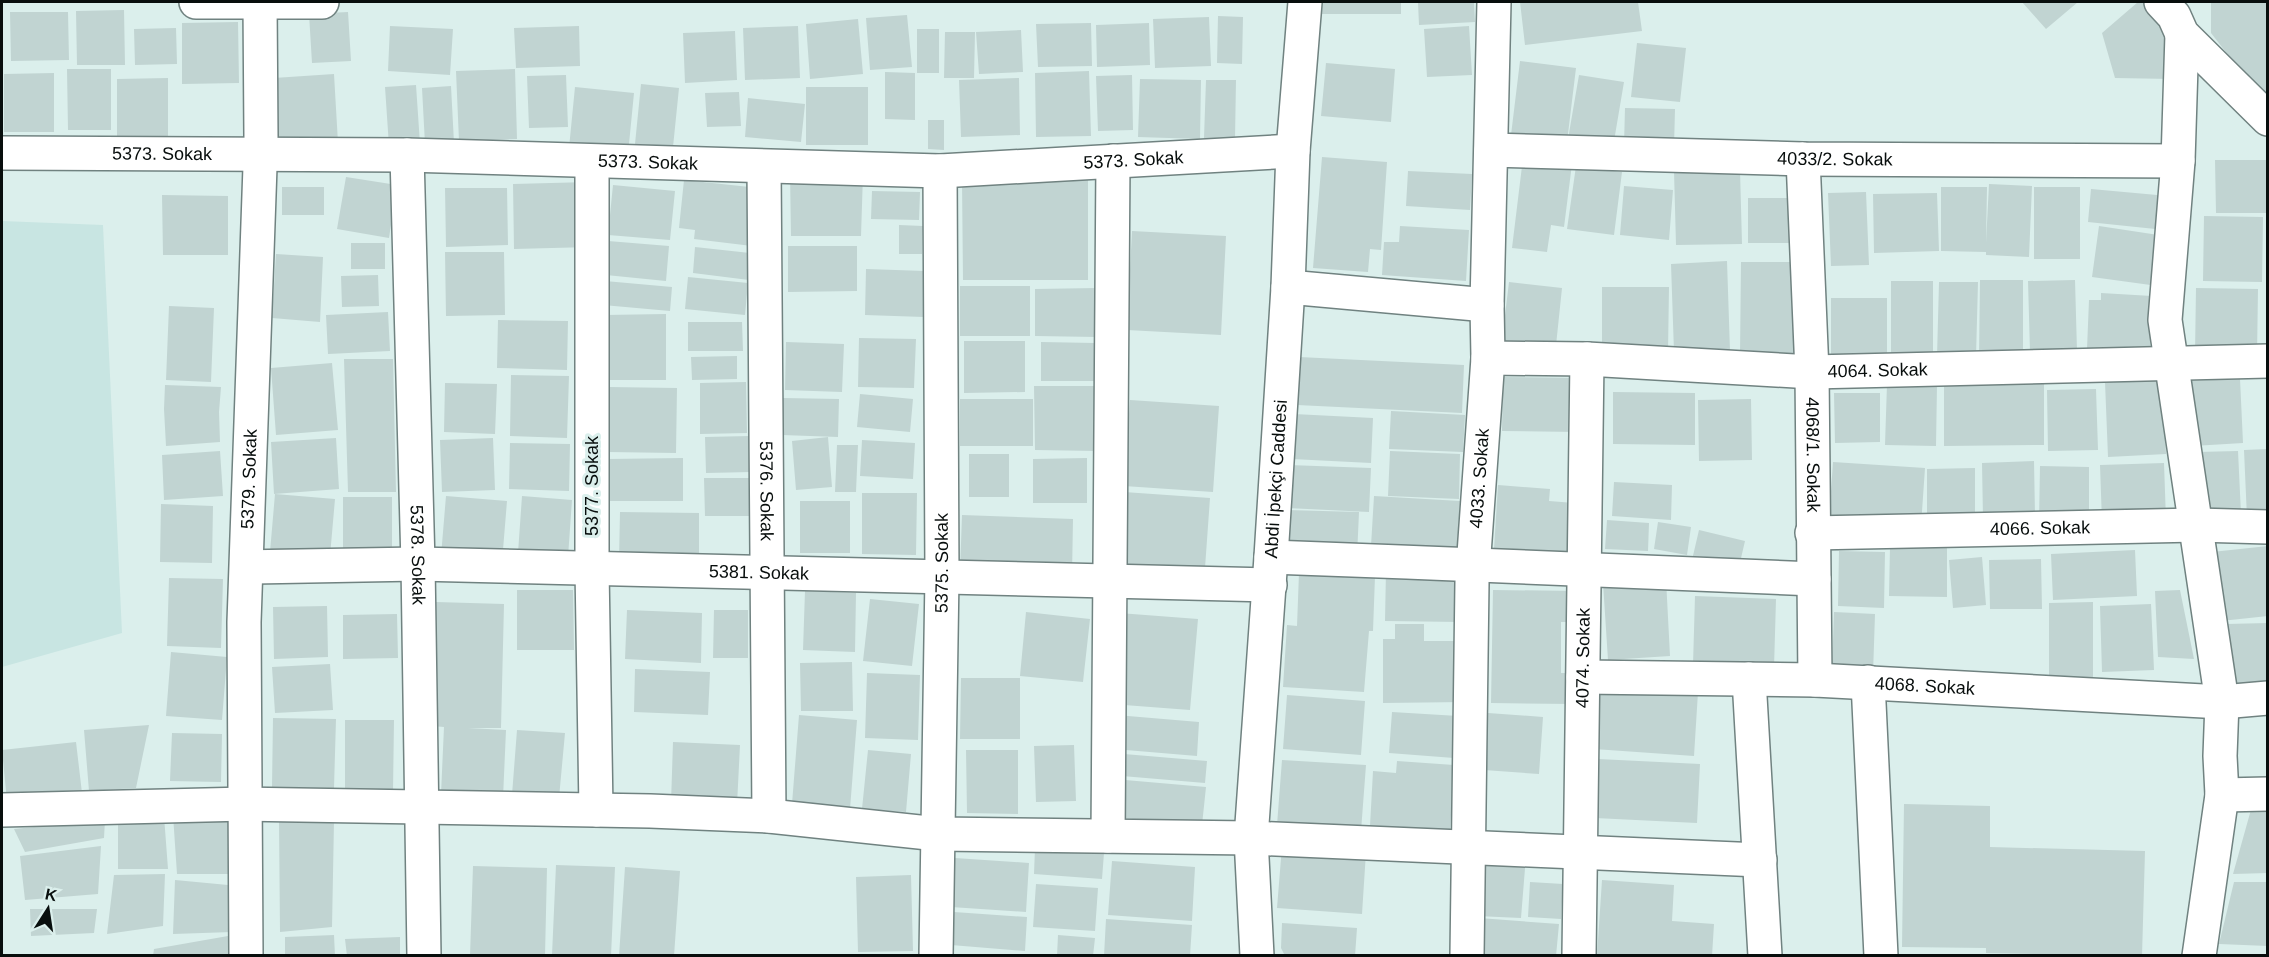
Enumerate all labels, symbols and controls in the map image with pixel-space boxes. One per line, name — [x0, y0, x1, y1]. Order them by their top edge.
street label: 5373. Sokak — [112, 144, 213, 164]
street label: 5373. Sokak — [1083, 147, 1185, 173]
street label: 4033/2. Sokak — [1777, 148, 1894, 169]
street label: 5373. Sokak — [598, 151, 699, 174]
street label: 4064. Sokak — [1827, 359, 1929, 382]
street label: 4068/1. Sokak — [1802, 397, 1823, 513]
street label: Abdi İpekçi Caddesi — [1261, 399, 1291, 559]
street label: 4033. Sokak — [1466, 427, 1493, 529]
street label: 5379. Sokak — [237, 428, 261, 529]
street label: 5377. Sokak — [582, 435, 602, 536]
street label: 5376. Sokak — [756, 441, 777, 542]
street label: 5378. Sokak — [406, 505, 429, 606]
street label: 5375. Sokak — [931, 512, 952, 613]
street label: 4066. Sokak — [1990, 517, 2091, 539]
street label: 5381. Sokak — [709, 561, 810, 584]
street label: 4074. Sokak — [1572, 607, 1594, 708]
street label: 4068. Sokak — [1874, 673, 1976, 699]
north arrow — [18, 879, 78, 939]
text: K — [44, 885, 59, 904]

